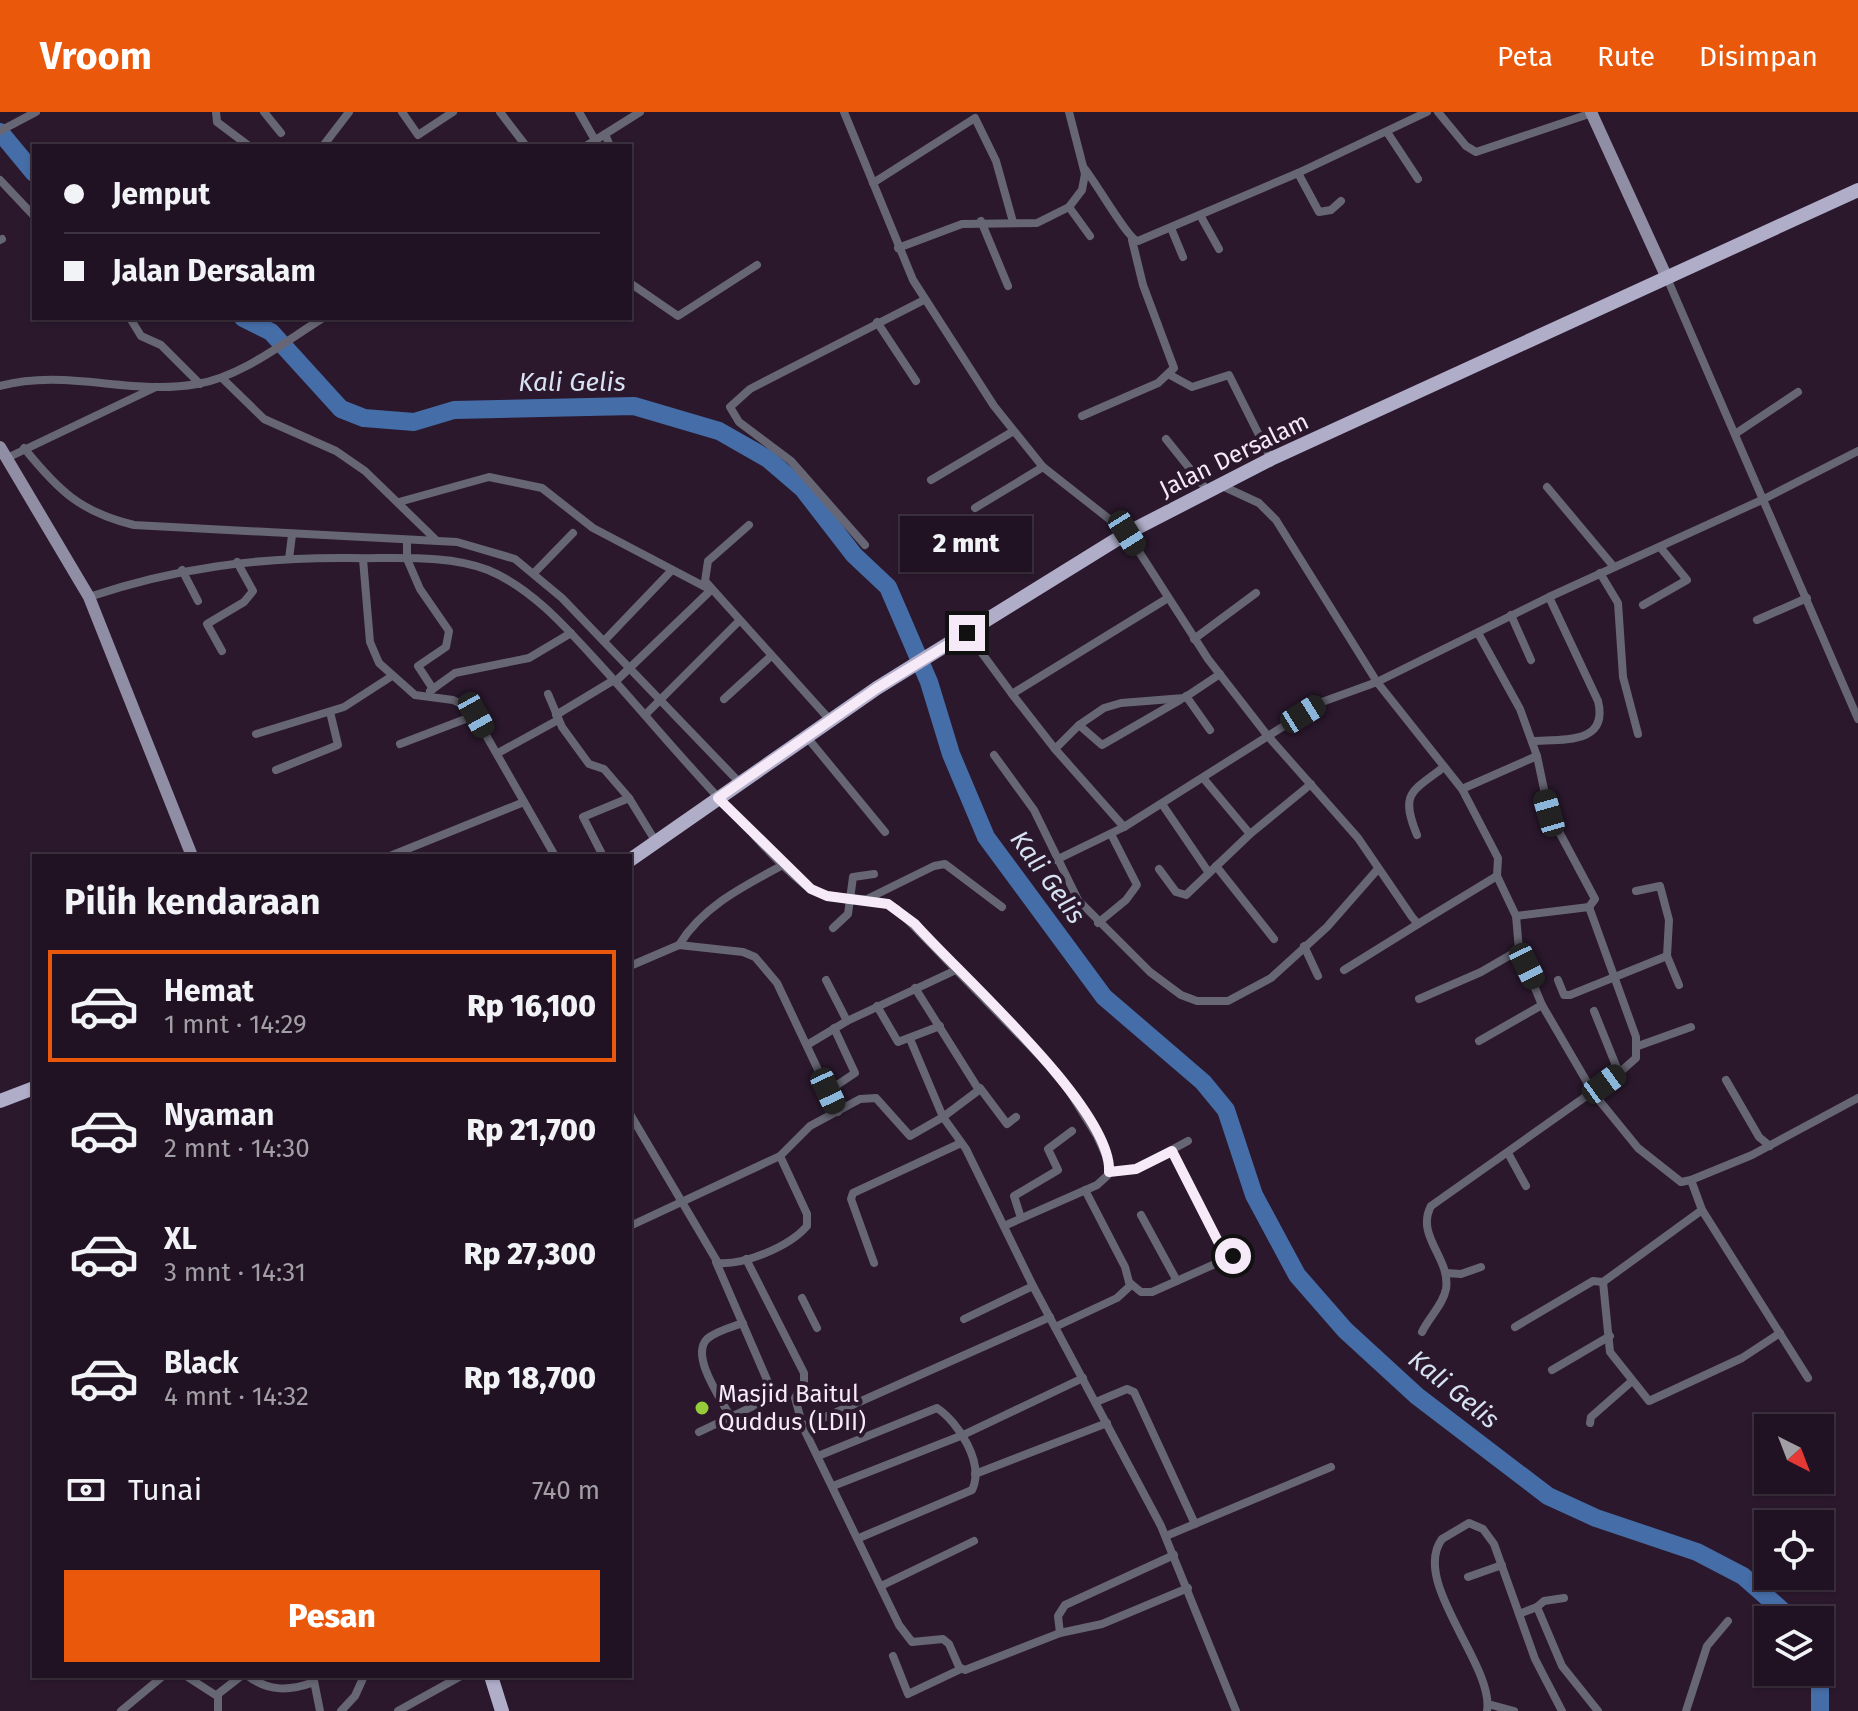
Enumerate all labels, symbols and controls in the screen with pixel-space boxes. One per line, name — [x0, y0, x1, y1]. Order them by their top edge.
text: Vroom — [40, 33, 152, 79]
text: Peta — [1497, 40, 1553, 73]
text: Rute — [1597, 40, 1655, 73]
text: Disimpan — [1699, 40, 1818, 73]
text: Jemput — [112, 176, 210, 212]
text: Jalan Dersalam — [112, 253, 316, 289]
water label: Kali Gelis — [518, 367, 626, 398]
street label: Jalan Dersalam — [1155, 407, 1313, 503]
car — [1104, 506, 1150, 560]
callout: 2 mnt — [901, 517, 1033, 573]
text: 2 mnt — [933, 528, 999, 559]
route end — [949, 615, 985, 651]
car — [454, 688, 498, 742]
car — [1276, 691, 1330, 737]
car — [1531, 787, 1567, 839]
water label: Kali Gelis — [1003, 825, 1092, 930]
text: Pilih kendaraan — [64, 880, 321, 924]
car — [1506, 939, 1548, 993]
icon: car — [68, 970, 140, 1042]
text: Hemat — [164, 973, 254, 1009]
text: Rp 16,100 — [467, 988, 596, 1024]
text: 1 mnt · 14:29 — [164, 1009, 307, 1040]
car — [1578, 1060, 1630, 1108]
car — [807, 1064, 849, 1118]
icon: car — [68, 1094, 140, 1166]
text: Nyaman — [164, 1097, 274, 1133]
text: Rp 21,700 — [467, 1112, 596, 1148]
text: 2 mnt · 14:30 — [164, 1133, 310, 1164]
icon: car — [68, 1218, 140, 1290]
text: XL — [164, 1221, 197, 1257]
text: Rp 27,300 — [464, 1236, 596, 1272]
route start — [1215, 1238, 1251, 1274]
text: 3 mnt · 14:31 — [164, 1257, 306, 1288]
icon: car — [68, 1342, 140, 1414]
water label: Kali Gelis — [1402, 1344, 1505, 1435]
text: Black — [164, 1345, 239, 1381]
text: Rp 18,700 — [464, 1360, 596, 1396]
place label: Masjid Baitul Quddus (LDII) — [718, 1380, 866, 1436]
text: 4 mnt · 14:32 — [164, 1381, 309, 1412]
marker: Masjid Baitul Quddus (LDII) — [693, 1399, 711, 1417]
north arrow — [1754, 1414, 1834, 1494]
map controls — [1754, 1414, 1834, 1686]
icon: cash — [64, 1468, 108, 1512]
text: Tunai — [128, 1472, 202, 1508]
text: 740 m — [532, 1475, 600, 1506]
button: locate — [1754, 1510, 1834, 1590]
button: Pesan — [64, 1570, 600, 1662]
button: layers — [1754, 1606, 1834, 1686]

